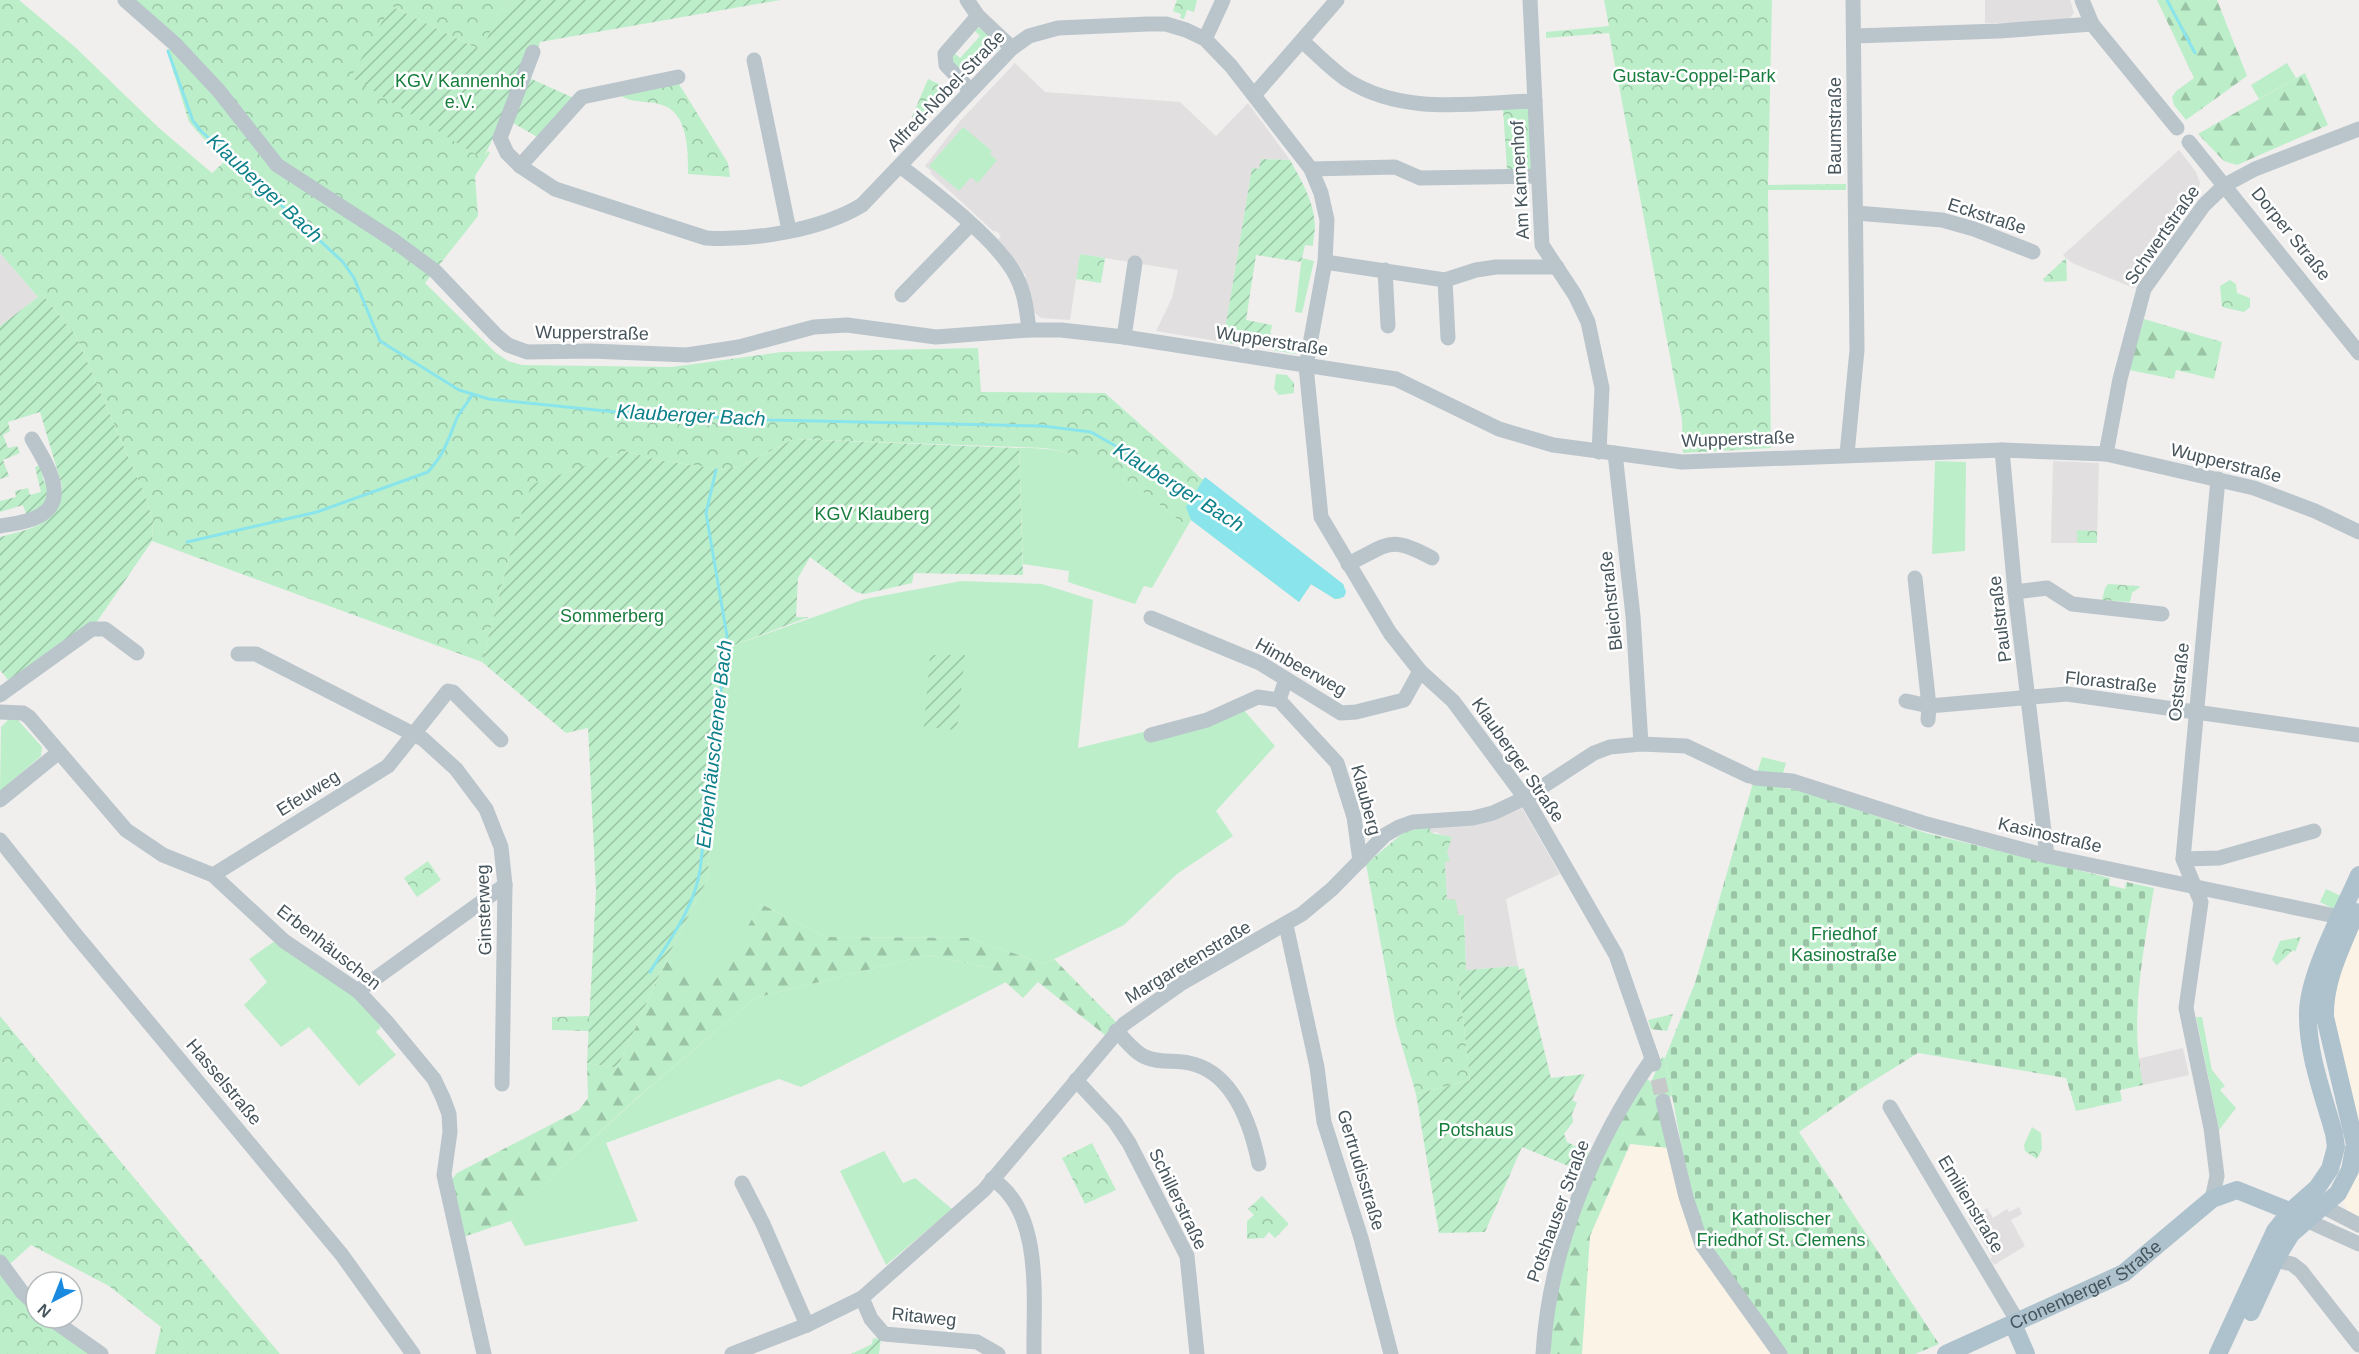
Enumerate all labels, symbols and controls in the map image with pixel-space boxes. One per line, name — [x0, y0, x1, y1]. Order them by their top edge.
street label: Alfred-Nobel-Straße — [883, 26, 1009, 156]
park label: Gustav-Coppel-Park — [1612, 66, 1777, 86]
park label: KGV Kannenhof e.V. — [395, 71, 526, 112]
street label: Baumstraße — [1825, 77, 1845, 175]
street label: Am Kannenhof — [1507, 119, 1533, 240]
water label: Klauberger Bach — [203, 129, 327, 247]
street label: Schwertstraße — [2121, 182, 2203, 288]
street label: Dorper Straße — [2247, 183, 2335, 285]
street label: Eckstraße — [1945, 194, 2029, 238]
street label: Wupperstraße — [535, 322, 649, 344]
street label: Wupperstraße — [1214, 322, 1330, 360]
water label: Klauberger Bach — [616, 400, 766, 430]
street label: Wupperstraße — [1681, 427, 1795, 451]
water label: Klauberger Bach — [1110, 438, 1248, 536]
street label: Wupperstraße — [2168, 440, 2284, 486]
park label: KGV Klauberg — [814, 504, 930, 524]
street label: Bleichstraße — [1596, 550, 1626, 652]
street label: Paulstraße — [1985, 575, 2015, 663]
park label: Sommerberg — [560, 606, 664, 626]
street label: Himbeerweg — [1252, 634, 1350, 700]
water label: Erbenhäuschener Bach — [692, 639, 736, 849]
street label: Oststraße — [2165, 642, 2193, 722]
street label: Florastraße — [2064, 667, 2158, 697]
street label: Klauberger Straße — [1468, 694, 1568, 826]
street label: Klauberg — [1347, 763, 1385, 837]
street label: Efeuweg — [273, 766, 343, 820]
street label: Kasinostraße — [1996, 813, 2104, 857]
street label: Ginsterweg — [472, 864, 496, 956]
street label: Erbenhäuschen — [273, 900, 385, 994]
street label: Margaretenstraße — [1122, 917, 1254, 1007]
park label: Friedhof Kasinostraße — [1791, 924, 1897, 965]
street label: Hasselstraße — [182, 1035, 266, 1129]
street label: Gertrudisstraße — [1333, 1107, 1389, 1233]
park label: Potshaus — [1438, 1120, 1514, 1140]
street label: Potshauser Straße — [1523, 1137, 1593, 1285]
street label: Schillerstraße — [1145, 1145, 1211, 1253]
street label: Emilienstraße — [1934, 1152, 2008, 1256]
park label: Katholischer Friedhof St. Clemens — [1696, 1209, 1866, 1250]
street label: Cronenberger Straße — [2006, 1236, 2165, 1334]
north arrow — [24, 1270, 84, 1330]
text: N — [34, 1301, 54, 1321]
street label: Ritaweg — [891, 1304, 957, 1330]

